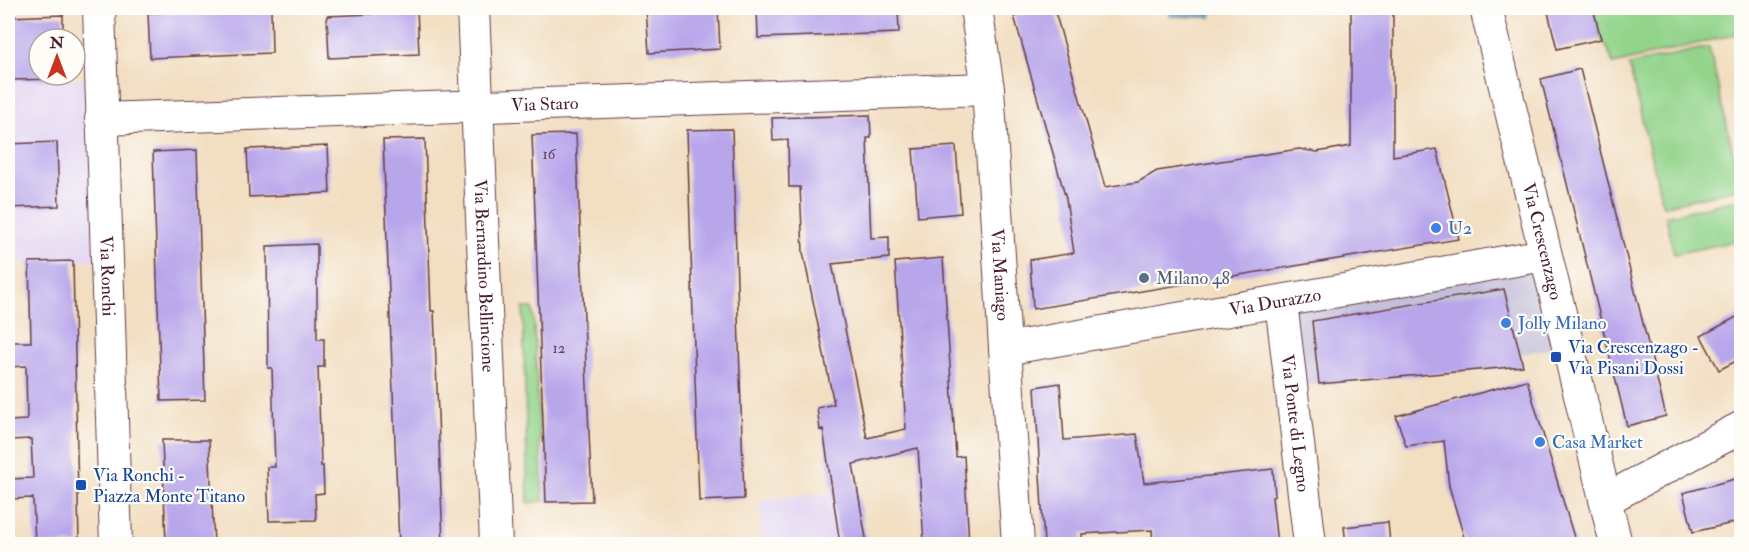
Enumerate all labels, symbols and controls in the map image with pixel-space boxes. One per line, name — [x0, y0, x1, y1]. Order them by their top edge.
north arrow — [27, 27, 87, 87]
text: N — [49, 33, 65, 53]
street label: Via Staro — [511, 91, 579, 117]
house number: 16 — [543, 145, 557, 164]
street label: Via Bernardino Bellincione — [469, 179, 500, 373]
street label: Via Crescenzago — [1517, 180, 1568, 302]
place label: U2 — [1448, 217, 1472, 240]
marker: U2 — [1429, 221, 1443, 235]
street label: Via Maniago — [986, 228, 1015, 322]
street label: Via Ronchi — [95, 235, 120, 317]
place label: Milano 48 — [1156, 267, 1230, 290]
marker: Milano 48 — [1137, 271, 1151, 285]
street label: Via Durazzo — [1227, 283, 1323, 321]
place label: Jolly Milano — [1517, 312, 1607, 335]
marker: Jolly Milano — [1499, 316, 1513, 330]
place label: Via Crescenzago - Via Pisani Dossi — [1568, 336, 1699, 380]
house number: 12 — [553, 339, 566, 358]
marker: Via Crescenzago - Via Pisani Dossi — [1549, 350, 1563, 364]
street label: Via Ponte di Legno — [1276, 353, 1315, 494]
place label: Casa Market — [1552, 431, 1643, 454]
marker: Casa Market — [1533, 435, 1547, 449]
place label: Via Ronchi - Piazza Monte Titano — [93, 464, 246, 508]
marker: Via Ronchi - Piazza Monte Titano — [74, 478, 88, 492]

